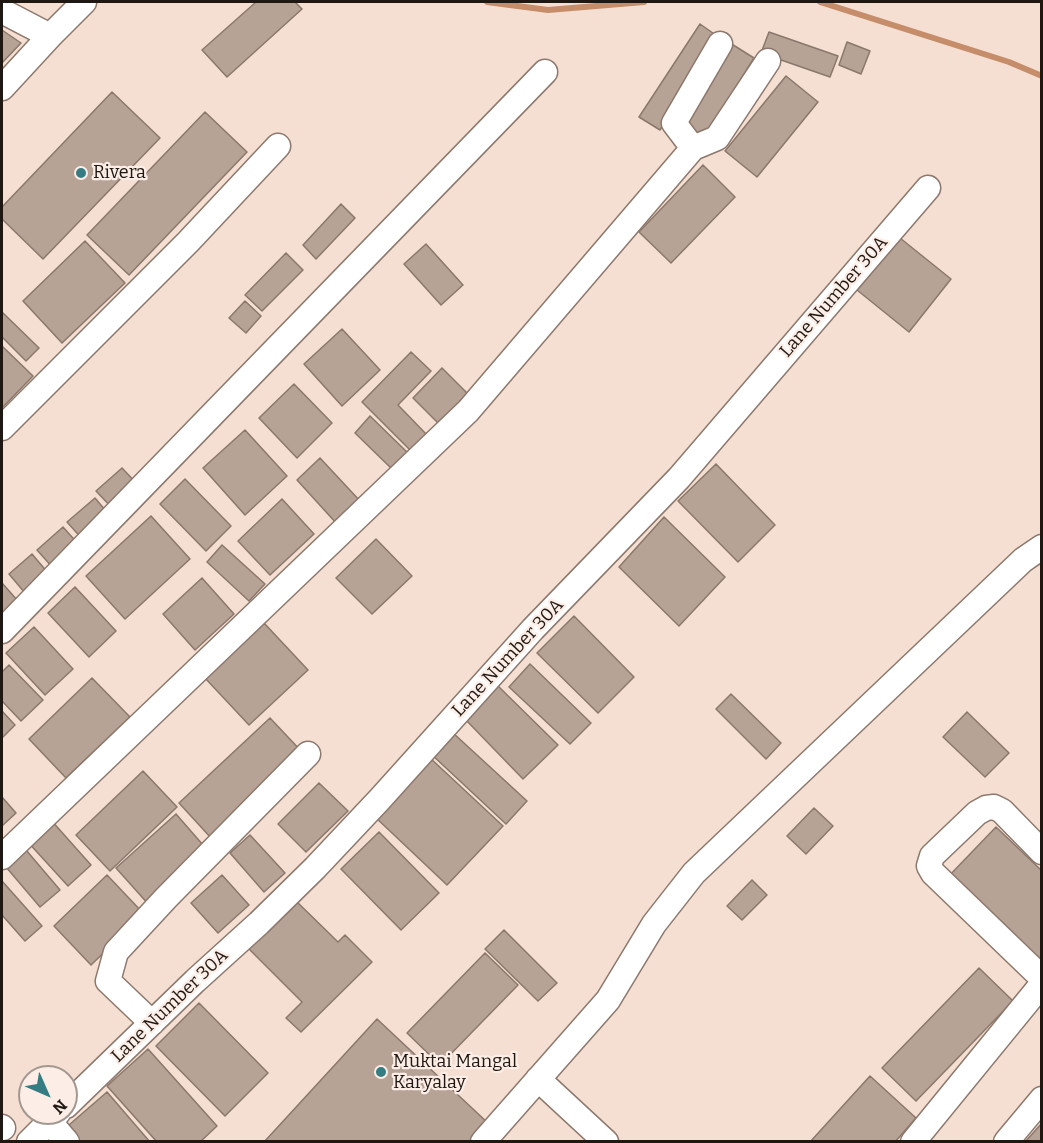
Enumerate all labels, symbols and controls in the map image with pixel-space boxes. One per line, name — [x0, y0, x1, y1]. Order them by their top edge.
place label: Rivera — [93, 162, 146, 184]
marker: Rivera — [74, 166, 88, 180]
street label: Lane Number 30A — [776, 232, 892, 362]
street label: Lane Number 30A — [448, 595, 568, 721]
street label: Lane Number 30A — [107, 945, 233, 1067]
place label: Muktai Mangal Karyalay — [393, 1051, 517, 1094]
north arrow — [18, 1065, 78, 1125]
marker: Muktai Mangal Karyalay — [374, 1065, 388, 1079]
text: N — [49, 1096, 71, 1118]

